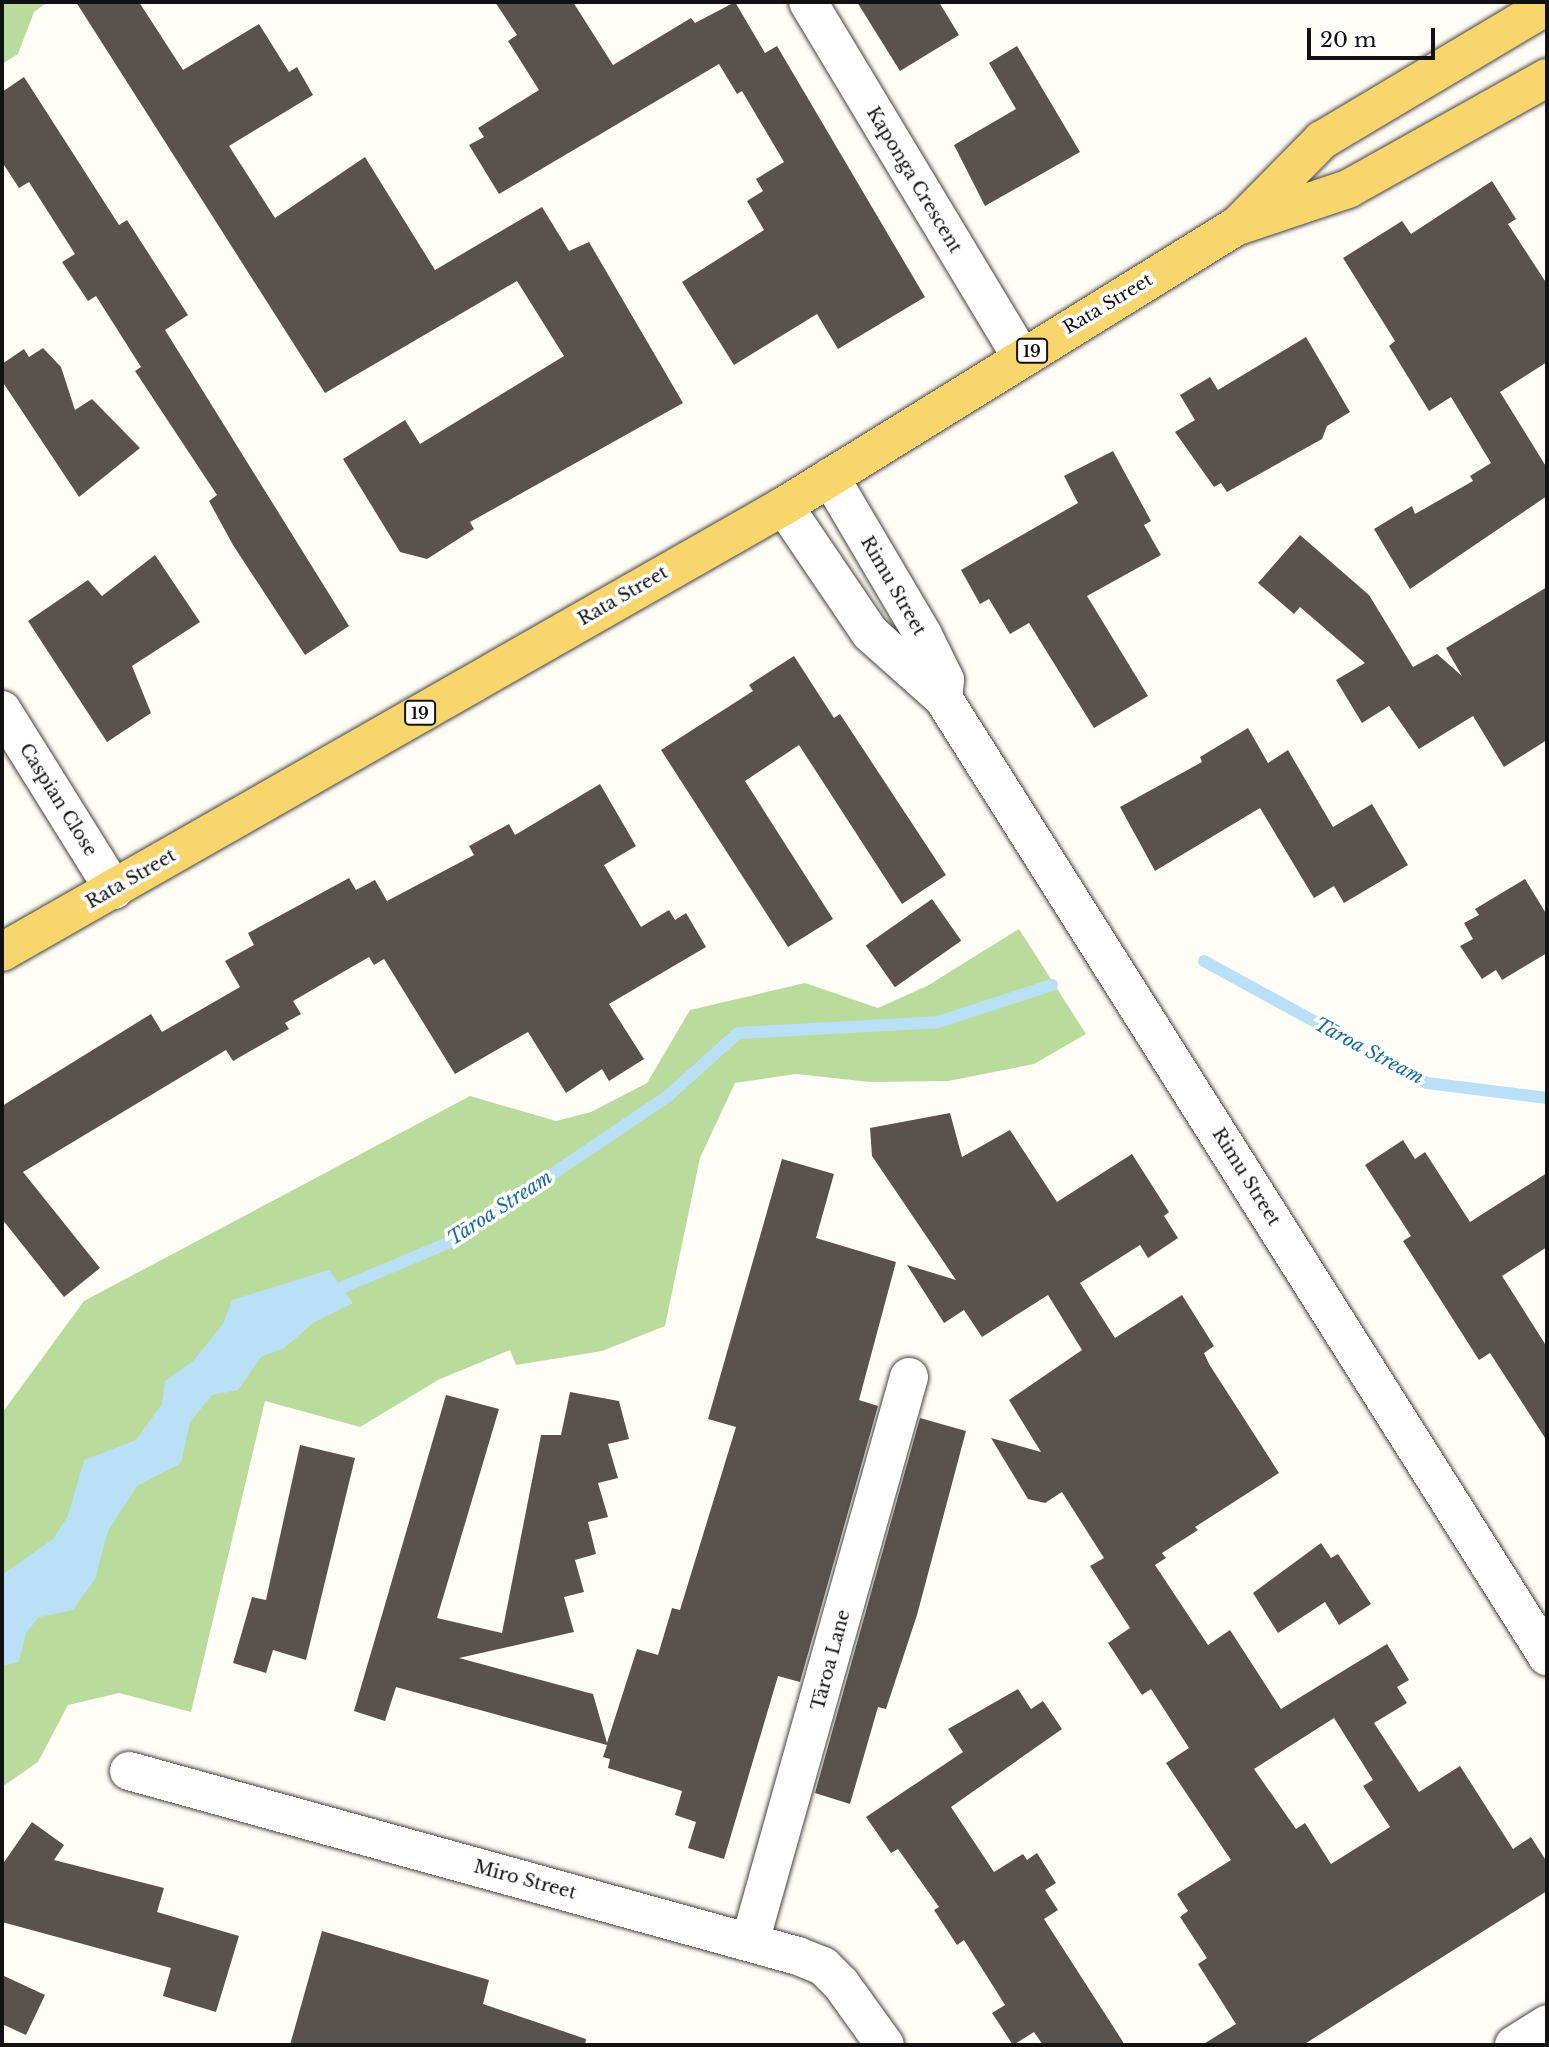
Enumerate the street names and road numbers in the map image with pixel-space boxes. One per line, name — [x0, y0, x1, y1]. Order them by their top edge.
street label: Kaponga Crescent — [862, 103, 966, 257]
street label: Rata Street — [1059, 269, 1157, 339]
road number: 19 — [1014, 338, 1050, 364]
street label: Rimu Street — [856, 533, 930, 639]
street label: Rata Street — [574, 562, 672, 630]
road number: 19 — [402, 700, 438, 726]
street label: Caspian Close — [15, 740, 101, 860]
street label: Rata Street — [82, 845, 180, 913]
street label: Rimu Street — [1207, 1124, 1285, 1230]
street label: Tāroa Lane — [807, 1607, 855, 1713]
street label: Miro Street — [471, 1856, 579, 1904]

